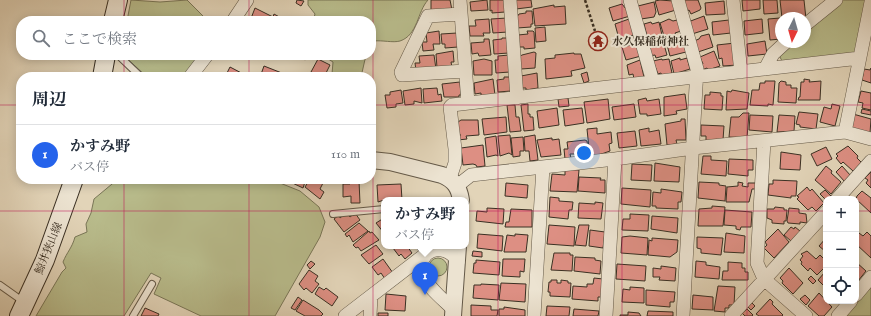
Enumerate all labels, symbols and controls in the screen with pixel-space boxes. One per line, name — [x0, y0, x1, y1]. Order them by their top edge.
north arrow — [775, 12, 811, 48]
search box — [16, 16, 376, 60]
icon: search — [30, 27, 52, 49]
text: ここで検索 — [62, 30, 137, 49]
temple icon: 水久保稲荷神社 — [587, 30, 609, 52]
place label: 水久保稲荷神社 — [612, 35, 689, 49]
text: 周辺 — [32, 90, 66, 111]
text: かすみ野 — [70, 137, 130, 156]
your location — [574, 143, 594, 163]
text: 1 — [43, 146, 47, 163]
text: 110 m — [331, 146, 360, 163]
text: バス停 — [70, 159, 109, 176]
map controls — [823, 196, 859, 304]
button: + — [823, 196, 859, 232]
popup — [381, 197, 469, 249]
text: かすみ野 — [395, 205, 455, 224]
street label: 鯨井狭山線 — [32, 220, 66, 276]
text: バス停 — [395, 227, 434, 244]
button: − — [823, 232, 859, 268]
pin: 1 — [412, 262, 438, 295]
button: locate — [823, 268, 859, 304]

